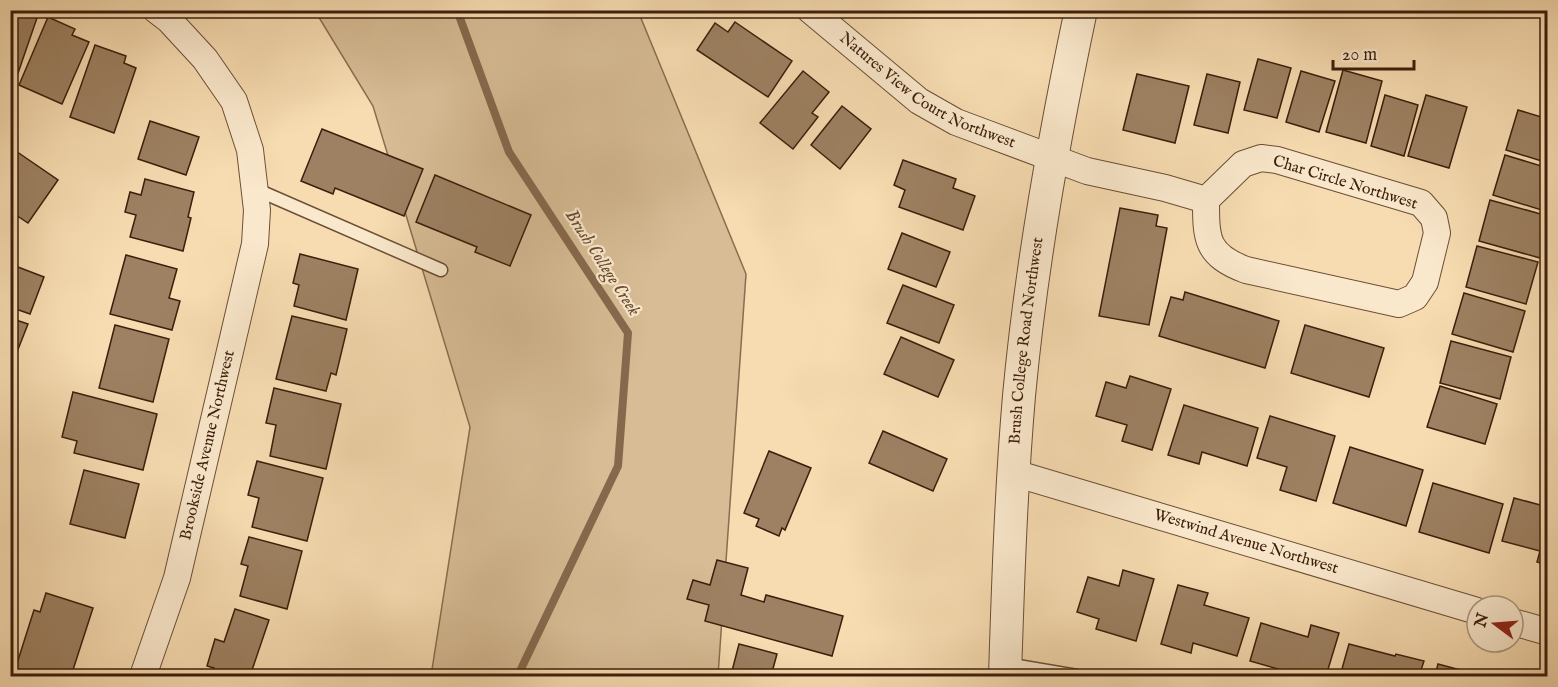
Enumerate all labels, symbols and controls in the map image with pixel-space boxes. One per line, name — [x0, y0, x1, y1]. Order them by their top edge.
street label: Natures View Court Northwest — [835, 29, 1019, 153]
scale bar — [1333, 33, 1414, 71]
text: 20 m — [1342, 44, 1377, 67]
street label: Char Circle Northwest — [1270, 151, 1420, 215]
water label: Brush College Creek — [559, 205, 645, 321]
street label: Brush College Road Northwest — [1005, 236, 1049, 445]
street label: Brookside Avenue Northwest — [176, 348, 240, 542]
street label: Westwind Avenue Northwest — [1151, 505, 1341, 579]
north arrow — [1465, 594, 1525, 654]
text: N — [1471, 611, 1494, 631]

